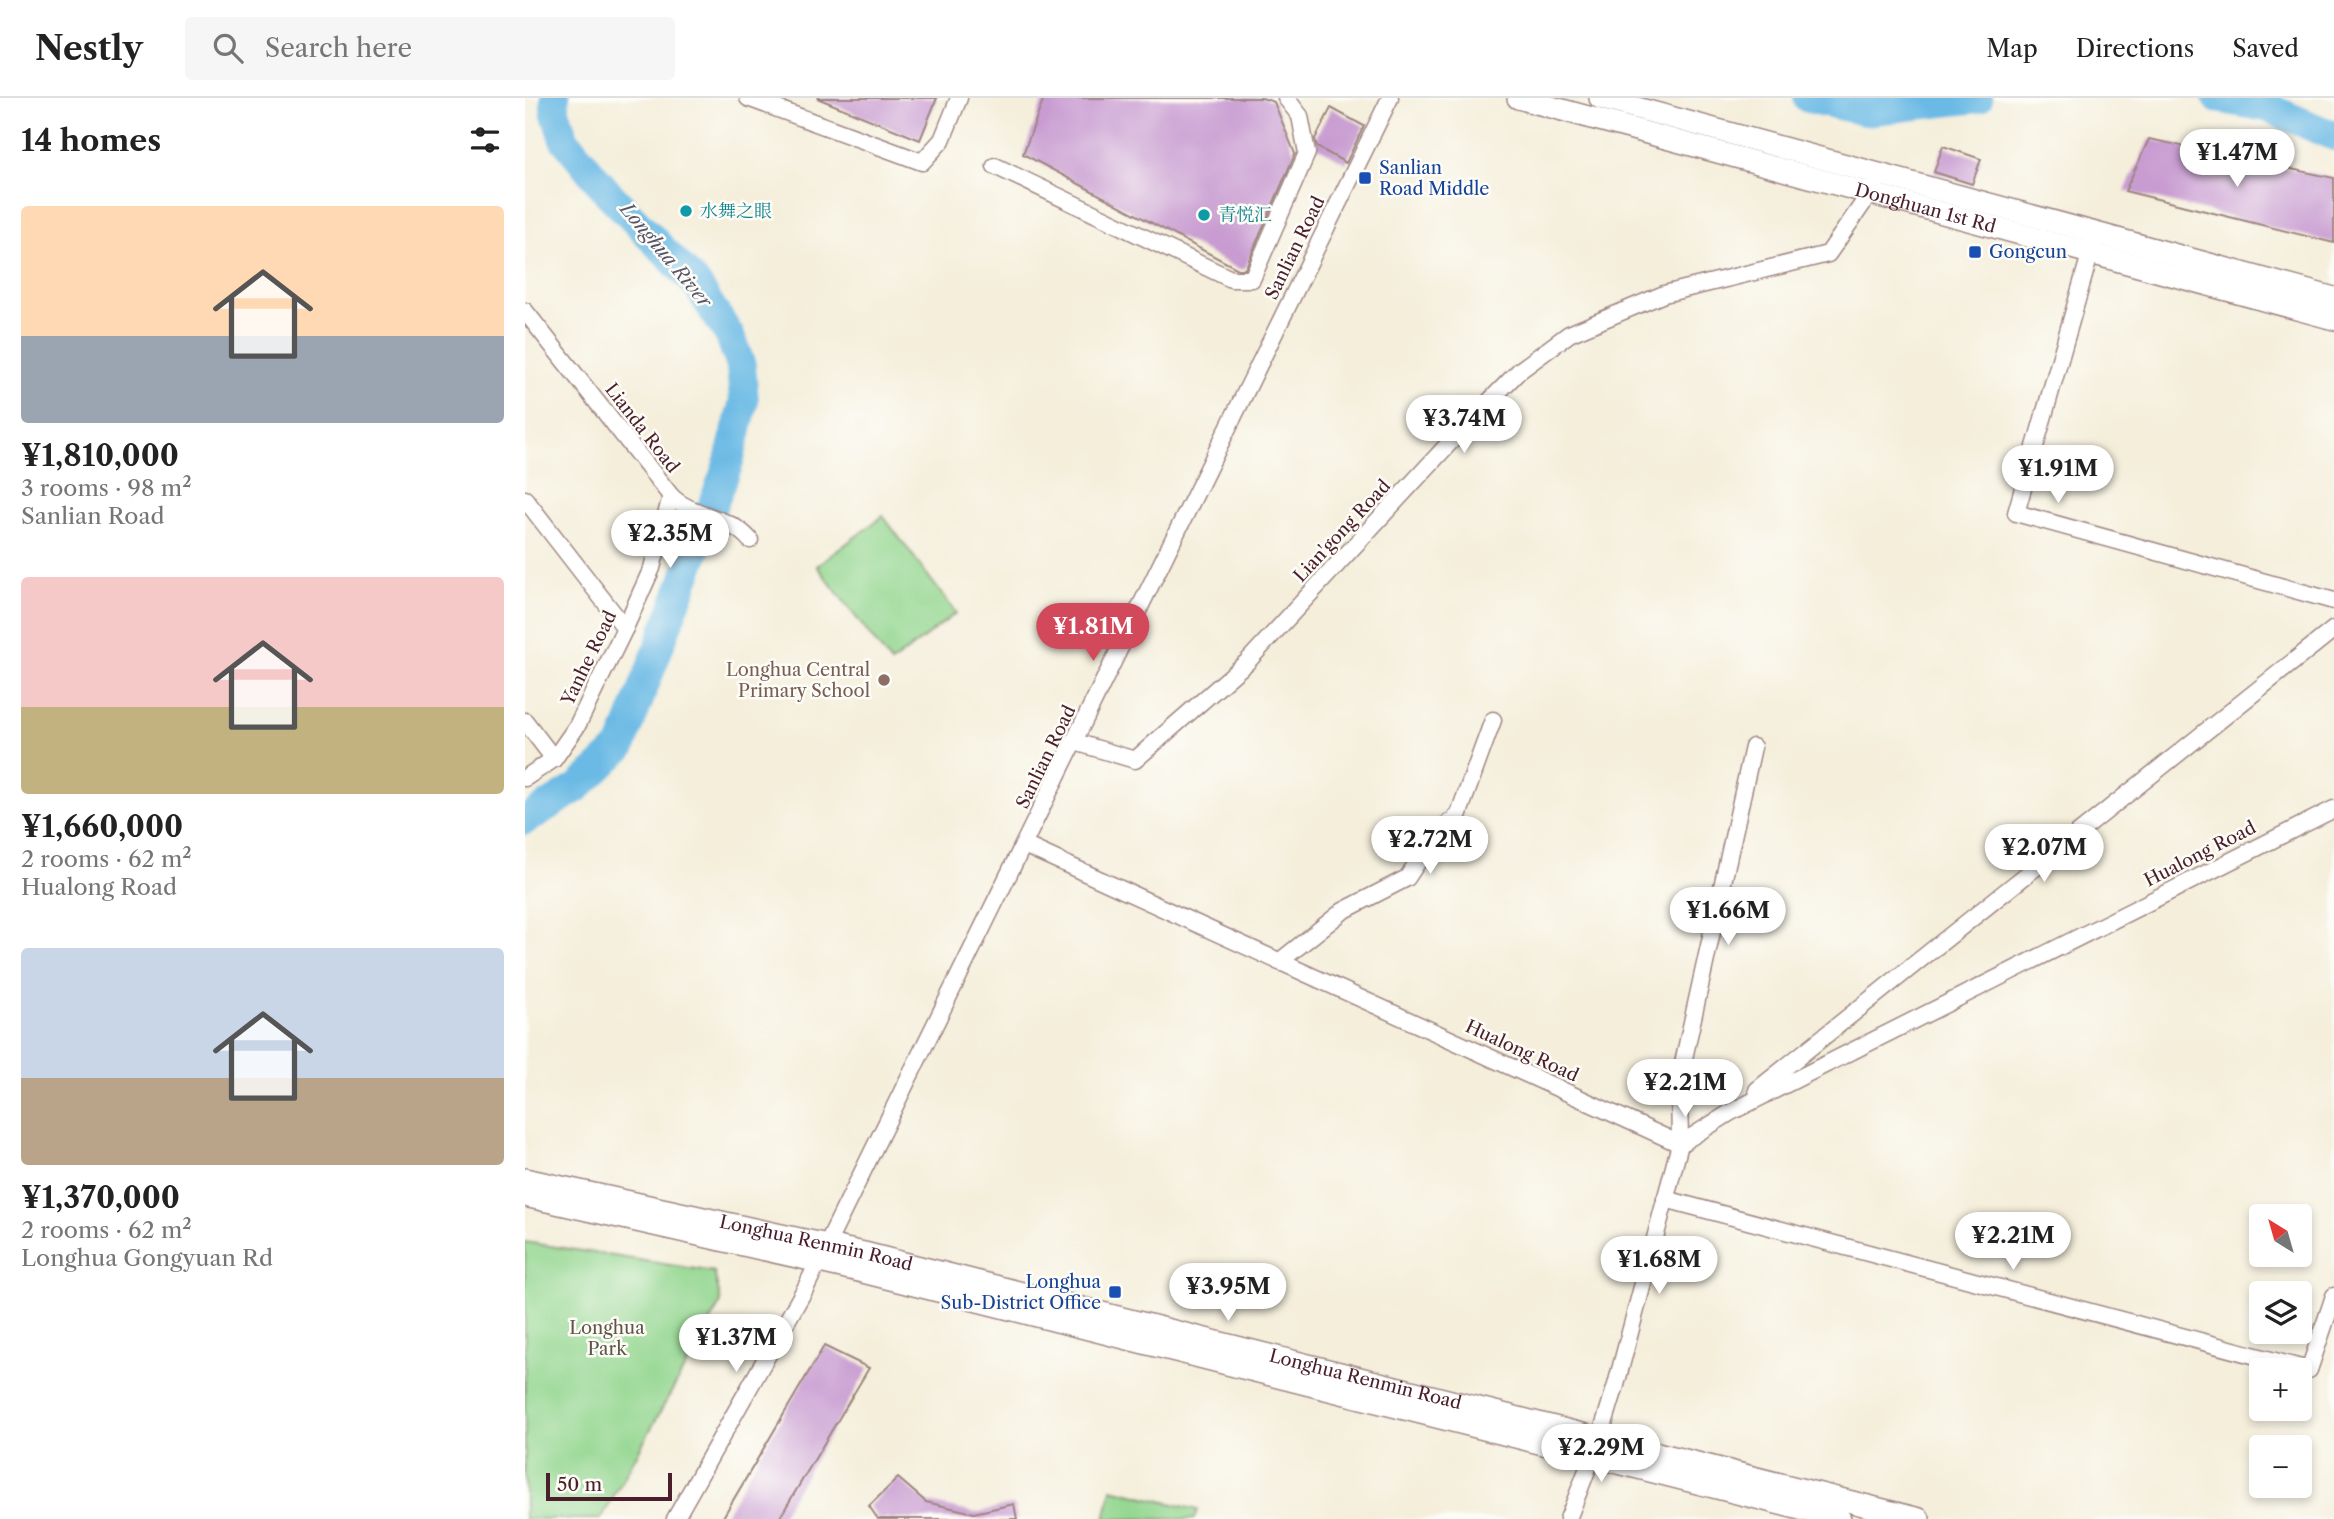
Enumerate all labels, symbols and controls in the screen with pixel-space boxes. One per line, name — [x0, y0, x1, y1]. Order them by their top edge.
search box — [185, 17, 675, 80]
text: Nestly — [35, 28, 143, 69]
icon: search — [209, 29, 247, 67]
text: Search here — [265, 32, 412, 64]
text: Map — [1986, 34, 2038, 63]
text: Directions — [2076, 34, 2194, 63]
text: Saved — [2232, 34, 2299, 63]
icon: filters — [466, 121, 504, 159]
text: 14 homes — [21, 122, 161, 159]
pin: ¥1.47M — [2180, 130, 2294, 189]
text: ¥1.47M — [2196, 138, 2278, 166]
place label: Sanlian Road Middle — [1379, 157, 1489, 200]
marker: Sanlian Road Middle — [1357, 170, 1373, 186]
street label: Donghuan 1st Rd — [1852, 179, 1998, 238]
street label: Sanlian Road — [1260, 193, 1330, 303]
water label: Longhua River — [614, 196, 717, 313]
place label: 水舞之眼 — [700, 200, 772, 222]
marker: 水舞之眼 — [678, 203, 694, 219]
place label: 青悦汇 — [1218, 204, 1272, 226]
marker: 青悦汇 — [1196, 207, 1212, 223]
place label: Gongcun — [1989, 241, 2067, 263]
marker: Gongcun — [1967, 244, 1983, 260]
icon: home — [200, 251, 326, 377]
street label: Lianda Road — [600, 379, 684, 477]
pin: ¥3.74M — [1407, 396, 1521, 455]
text: ¥3.74M — [1422, 404, 1506, 432]
text: ¥1,810,000 — [21, 437, 179, 474]
pin: ¥1.91M — [2001, 446, 2115, 505]
text: ¥1.91M — [2018, 454, 2098, 482]
text: 3 rooms · 98 m² — [21, 474, 192, 502]
street label: Lian'gong Road — [1289, 475, 1395, 587]
text: Sanlian Road — [21, 502, 165, 530]
pin: ¥2.35M — [613, 510, 727, 570]
text: ¥2.35M — [627, 519, 713, 547]
pin: ¥1.81M — [1036, 603, 1150, 663]
street label: Yanhe Road — [556, 607, 621, 710]
text: ¥1.81M — [1052, 612, 1134, 640]
icon: home — [200, 622, 326, 748]
place label: Longhua Central Primary School — [726, 659, 870, 702]
marker: Longhua Central Primary School — [876, 672, 892, 688]
street label: Sanlian Road — [1011, 702, 1081, 812]
text: ¥1,660,000 — [21, 808, 183, 845]
pin: ¥2.72M — [1373, 816, 1487, 876]
street label: Hualong Road — [2141, 816, 2259, 892]
pin: ¥2.07M — [1987, 824, 2101, 884]
text: ¥2.72M — [1387, 825, 1473, 853]
text: ¥2.07M — [2001, 833, 2087, 861]
text: 2 rooms · 62 m² — [21, 845, 192, 873]
text: Hualong Road — [21, 873, 177, 901]
pin: ¥1.66M — [1671, 888, 1785, 947]
text: ¥1.66M — [1686, 896, 1770, 924]
icon: home — [200, 993, 326, 1119]
street label: Hualong Road — [1462, 1015, 1582, 1087]
pin: ¥2.21M — [1628, 1060, 1742, 1119]
text: ¥2.21M — [1643, 1068, 1727, 1096]
text: ¥1,370,000 — [21, 1179, 180, 1216]
north arrow — [2249, 1204, 2312, 1267]
map controls — [2249, 1204, 2312, 1498]
street label: Longhua Renmin Road — [717, 1211, 915, 1276]
pin: ¥2.21M — [1956, 1212, 2070, 1272]
text: 2 rooms · 62 m² — [21, 1216, 192, 1244]
text: ¥2.21M — [1971, 1221, 2055, 1249]
pin: ¥1.68M — [1602, 1236, 1716, 1296]
text: Longhua Gongyuan Rd — [21, 1244, 273, 1272]
text: ¥1.68M — [1617, 1245, 1701, 1273]
pin: ¥3.95M — [1171, 1264, 1285, 1323]
place label: Longhua Sub-District Office — [941, 1271, 1101, 1314]
text: ¥3.95M — [1185, 1272, 1271, 1300]
button: layers — [2249, 1281, 2312, 1344]
marker: Longhua Sub-District Office — [1107, 1284, 1123, 1300]
pin: ¥1.37M — [679, 1314, 793, 1374]
park label: Longhua Park — [569, 1317, 645, 1360]
text: ¥1.37M — [695, 1323, 777, 1351]
street label: Longhua Renmin Road — [1267, 1345, 1464, 1414]
button: + — [2249, 1358, 2312, 1421]
pin: ¥2.29M — [1544, 1424, 1658, 1484]
text: ¥2.29M — [1557, 1433, 1645, 1461]
button: − — [2249, 1435, 2312, 1498]
scale bar — [546, 1470, 672, 1502]
text: 50 m — [557, 1473, 602, 1496]

